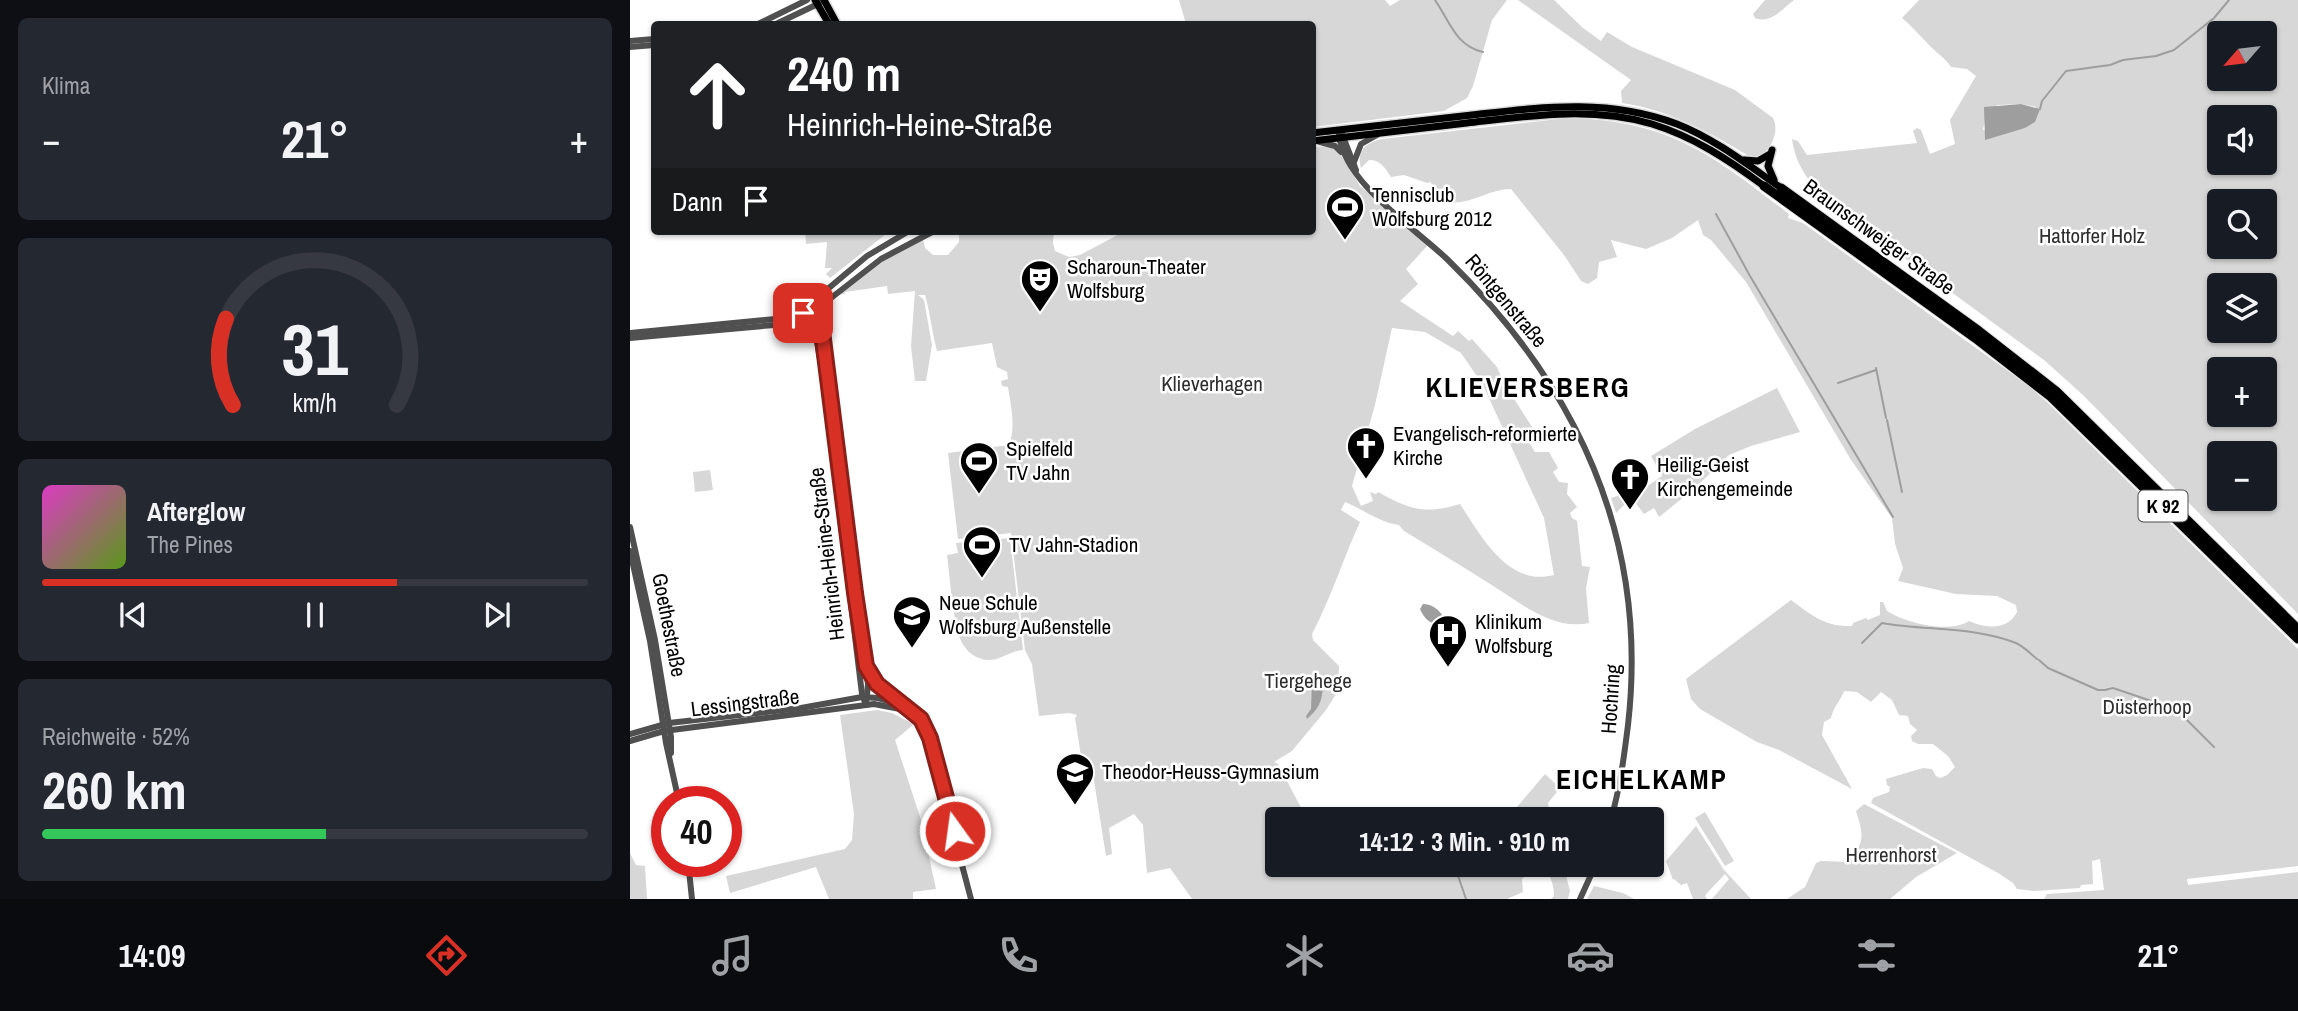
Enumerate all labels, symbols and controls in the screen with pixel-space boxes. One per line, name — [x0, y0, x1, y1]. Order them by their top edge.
north arrow — [2207, 21, 2277, 91]
map controls — [2207, 21, 2277, 511]
text: 240 m — [787, 40, 901, 106]
icon: ahead — [672, 49, 763, 140]
text: Klima — [42, 70, 90, 101]
text: Heinrich-Heine-Straße — [787, 103, 1052, 146]
text: 21° — [281, 104, 349, 174]
button: sound — [2207, 105, 2277, 175]
text: − — [42, 114, 60, 165]
text: + — [570, 114, 588, 165]
street label: Braunschweiger Straße — [1798, 172, 1961, 301]
place label: Tennisclub Wolfsburg 2012 — [1372, 180, 1492, 233]
icon: arrive — [737, 182, 775, 220]
text: Dann — [672, 184, 723, 219]
sports icon: Tennisclub Wolfsburg 2012 — [1324, 186, 1366, 241]
button: search — [2207, 189, 2277, 259]
park label: Hattorfer Holz — [2039, 221, 2145, 250]
street label: Röntgenstraße — [1459, 248, 1554, 354]
place label: Scharoun-Theater Wolfsburg — [1067, 252, 1206, 305]
theatre icon: Scharoun-Theater Wolfsburg — [1019, 258, 1061, 313]
button: layers — [2207, 273, 2277, 343]
pin — [773, 283, 833, 343]
icon: arrive — [784, 294, 822, 332]
text: 31 — [282, 301, 349, 399]
button: + — [2207, 357, 2277, 427]
district label: KLIEVERSBERG — [1425, 368, 1631, 406]
park label: Klieverhagen — [1161, 369, 1263, 398]
text: km/h — [293, 386, 337, 420]
place label: Evangelisch-reformierte Kirche — [1393, 419, 1577, 472]
church icon: Evangelisch-reformierte Kirche — [1345, 425, 1387, 480]
place label: Spielfeld TV Jahn — [1006, 434, 1073, 487]
sports icon: Spielfeld TV Jahn — [958, 440, 1000, 495]
button: − — [2207, 441, 2277, 511]
place label: Heilig-Geist Kirchengemeinde — [1657, 450, 1793, 503]
church icon: Heilig-Geist Kirchengemeinde — [1609, 456, 1651, 511]
street label: Heinrich-Heine-Straße — [801, 466, 852, 642]
road number: K 92 — [2138, 491, 2188, 522]
text: Afterglow — [147, 494, 245, 529]
sports icon: TV Jahn-Stadion — [961, 524, 1003, 579]
text: The Pines — [147, 529, 233, 560]
place label: TV Jahn-Stadion — [1009, 530, 1138, 559]
street label: Goethestraße — [645, 570, 694, 679]
place label: Neue Schule Wolfsburg Außenstelle — [939, 588, 1111, 641]
school or university icon: Neue Schule Wolfsburg Außenstelle — [891, 594, 933, 649]
icon: previous — [114, 596, 152, 634]
icon: pause — [296, 596, 334, 634]
icon: next — [478, 596, 516, 634]
place label: Klinikum Wolfsburg — [1475, 607, 1553, 660]
hospital icon: Klinikum Wolfsburg — [1427, 613, 1469, 668]
street label: Hochring — [1594, 663, 1627, 735]
park label: Tiergehege — [1264, 666, 1352, 695]
street label: Lessingstraße — [689, 681, 801, 724]
park label: Düsterhoop — [2102, 692, 2192, 721]
text: Reichweite · 52% — [42, 721, 190, 752]
school or university icon: Theodor-Heuss-Gymnasium — [1054, 751, 1096, 806]
text: 260 km — [42, 755, 187, 825]
place label: Theodor-Heuss-Gymnasium — [1102, 757, 1319, 786]
district label: EICHELKAMP — [1556, 760, 1728, 798]
speed limit sign: 40 — [651, 786, 742, 877]
position arrow — [918, 794, 992, 868]
text: 14:12 · 3 Min. · 910 m — [1359, 824, 1570, 859]
park label: Herrenhorst — [1846, 840, 1937, 869]
icon: directions — [422, 931, 471, 980]
icon: music — [708, 931, 757, 980]
icon: phone — [994, 931, 1043, 980]
icon: climate — [1280, 931, 1329, 980]
icon: car — [1566, 931, 1615, 980]
icon: filters — [1852, 931, 1901, 980]
text: 14:09 — [118, 934, 186, 977]
text: 21° — [2138, 934, 2180, 977]

